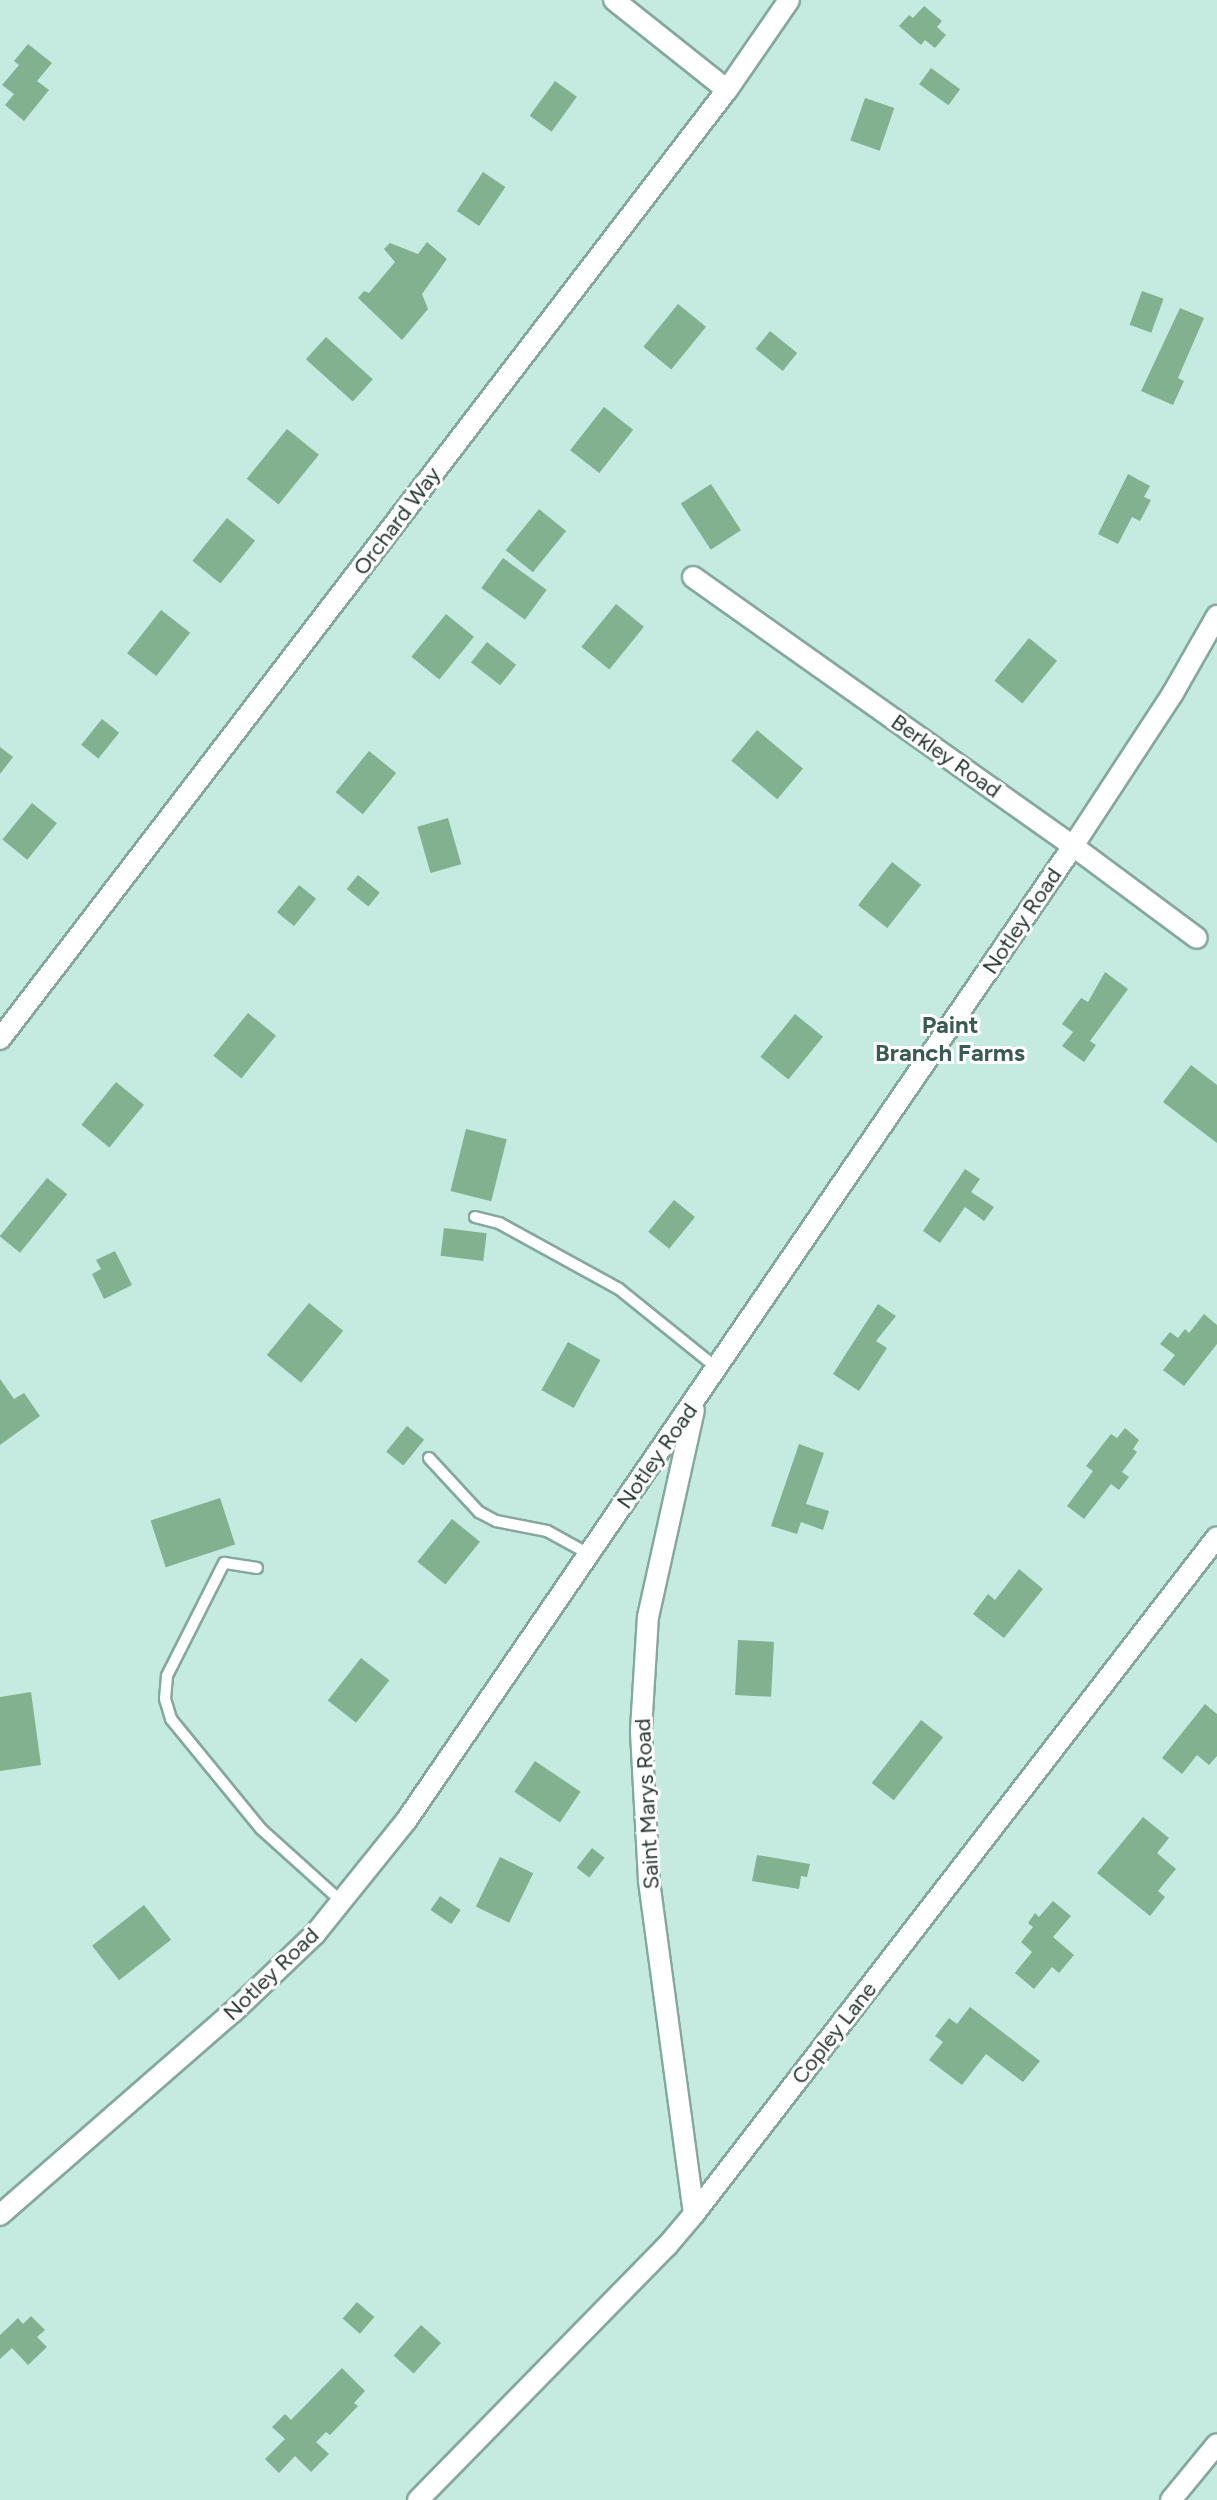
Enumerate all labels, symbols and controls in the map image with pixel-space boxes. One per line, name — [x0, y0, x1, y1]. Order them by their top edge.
street label: Orchard Way — [348, 462, 446, 580]
street label: Berkley Road — [886, 709, 1006, 803]
street label: Notley Road — [977, 863, 1067, 979]
district label: Paint Branch Farms — [875, 1011, 1025, 1067]
street label: Notley Road — [611, 1398, 703, 1514]
street label: Saint Marys Road — [629, 1718, 665, 1890]
street label: Notley Road — [218, 1922, 324, 2026]
street label: Copley Lane — [786, 1977, 882, 2089]

